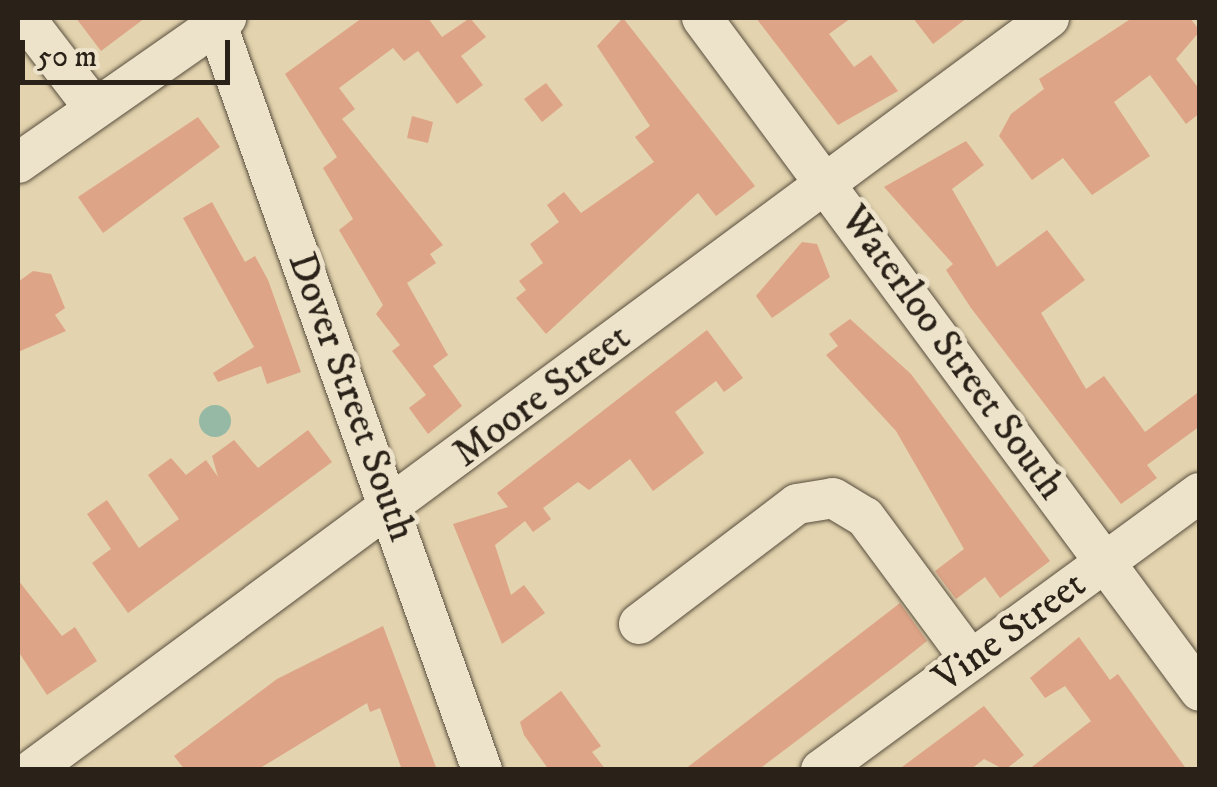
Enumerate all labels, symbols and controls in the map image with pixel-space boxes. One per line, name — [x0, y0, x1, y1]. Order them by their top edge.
scale bar — [25, 20, 235, 82]
text: 50 m — [37, 39, 97, 76]
street label: Waterloo Street South — [829, 197, 1075, 509]
street label: Dover Street South — [277, 246, 425, 548]
street label: Moore Street — [444, 314, 640, 478]
street label: Vine Street — [925, 561, 1095, 703]

